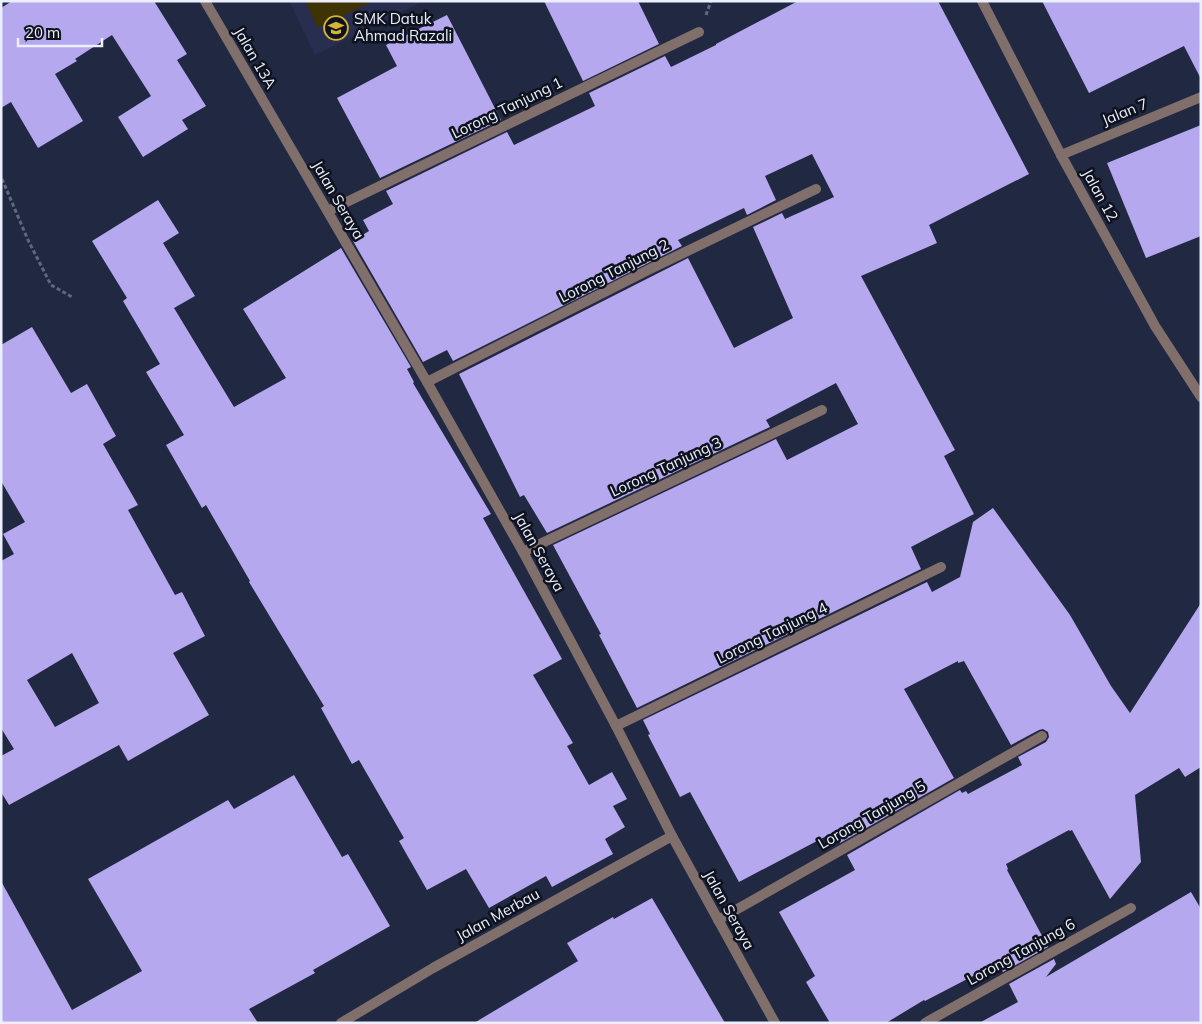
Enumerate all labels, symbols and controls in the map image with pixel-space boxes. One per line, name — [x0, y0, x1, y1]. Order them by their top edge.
place label: SMK Datuk Ahmad Razali — [354, 9, 452, 45]
scale bar — [18, 15, 101, 47]
school or university icon: SMK Datuk Ahmad Razali — [323, 15, 349, 41]
text: 20 m — [25, 23, 60, 42]
street label: Jalan 13A — [230, 23, 281, 92]
street label: Lorong Tanjung 1 — [448, 72, 565, 143]
street label: Jalan 7 — [1099, 94, 1151, 129]
street label: Jalan Seraya — [308, 157, 369, 243]
street label: Jalan 12 — [1078, 165, 1123, 224]
street label: Lorong Tanjung 2 — [556, 235, 672, 306]
street label: Lorong Tanjung 3 — [607, 432, 725, 501]
street label: Jalan Seraya — [510, 509, 569, 595]
street label: Lorong Tanjung 4 — [713, 597, 830, 668]
street label: Lorong Tanjung 5 — [815, 776, 929, 853]
street label: Jalan Seraya — [700, 867, 759, 953]
street label: Jalan Merbau — [453, 884, 543, 945]
street label: Lorong Tanjung 6 — [963, 914, 1078, 989]

